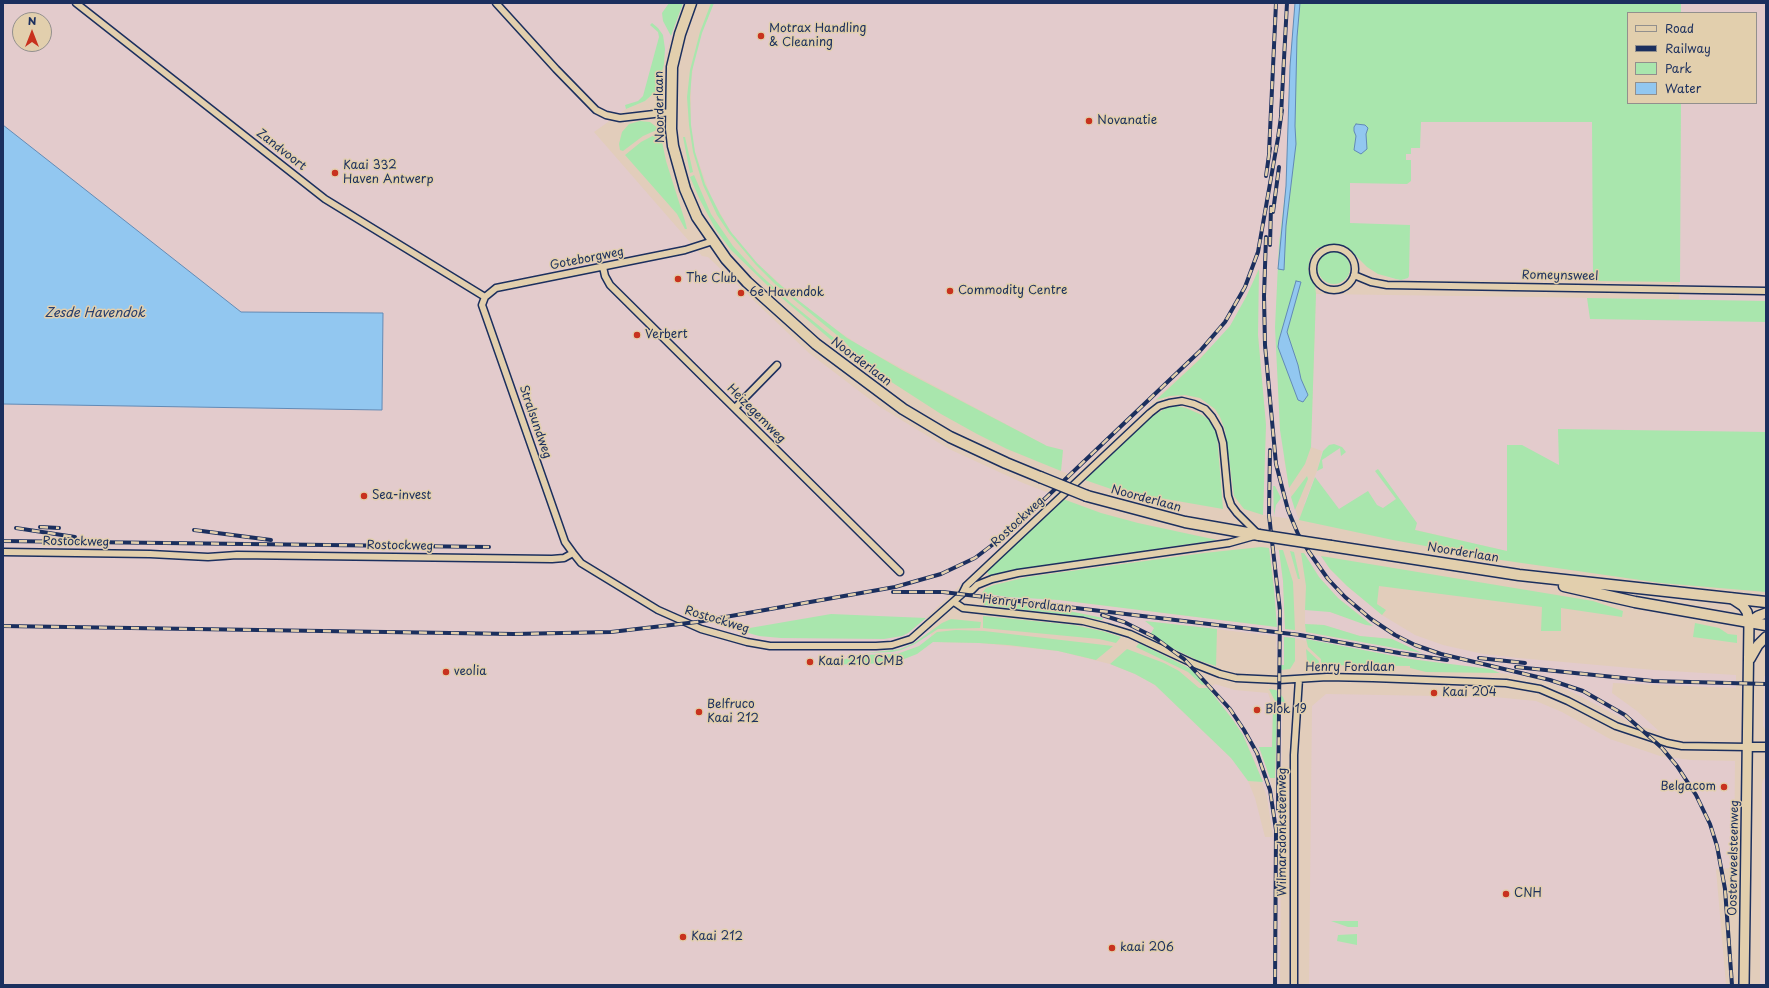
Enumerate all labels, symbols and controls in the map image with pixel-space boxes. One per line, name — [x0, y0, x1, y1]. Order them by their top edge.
north arrow — [12, 12, 52, 52]
text: N — [28, 12, 36, 29]
legend — [1627, 12, 1757, 104]
text: Road — [1665, 19, 1694, 37]
place label: Motrax Handling & Cleaning — [769, 22, 866, 50]
marker: Motrax Handling & Cleaning — [756, 31, 766, 41]
text: Railway — [1665, 39, 1711, 57]
text: Park — [1665, 59, 1692, 77]
street label: Noorderlaan — [652, 71, 668, 143]
text: Water — [1665, 79, 1701, 97]
place label: Novanatie — [1097, 114, 1157, 128]
marker: Novanatie — [1084, 116, 1094, 126]
street label: Zandvoort — [253, 126, 309, 174]
place label: Kaai 332 Haven Antwerp — [343, 159, 434, 187]
marker: Kaai 332 Haven Antwerp — [330, 168, 340, 178]
street label: Goteborgweg — [549, 245, 625, 273]
street label: Romeynsweel — [1522, 268, 1598, 284]
place label: The Club — [686, 272, 737, 286]
marker: The Club — [673, 274, 683, 284]
place label: Commodity Centre — [958, 284, 1067, 298]
place label: 6e Havendok — [749, 286, 824, 300]
marker: Commodity Centre — [945, 286, 955, 296]
marker: 6e Havendok — [736, 288, 746, 298]
water label: Zesde Havendok — [45, 305, 145, 321]
place label: Verbert — [645, 328, 688, 342]
marker: Verbert — [632, 330, 642, 340]
street label: Noorderlaan — [828, 335, 894, 389]
street label: Heizegemweg — [724, 382, 788, 446]
street label: Stralsundweg — [516, 383, 554, 461]
street label: Noorderlaan — [1109, 483, 1183, 515]
place label: Sea-invest — [372, 489, 431, 503]
marker: Sea-invest — [359, 491, 369, 501]
street label: Rostockweg — [989, 494, 1047, 550]
street label: Rostockweg — [42, 534, 110, 550]
street label: Rostockweg — [366, 538, 434, 554]
street label: Noorderlaan — [1426, 540, 1500, 566]
street label: Henry Fordlaan — [982, 592, 1072, 616]
street label: Rostockweg — [683, 603, 751, 637]
place label: Kaai 210 CMB — [818, 655, 903, 669]
marker: Kaai 210 CMB — [805, 657, 815, 667]
street label: Henry Fordlaan — [1305, 661, 1395, 675]
place label: veolia — [454, 665, 487, 679]
marker: veolia — [441, 667, 451, 677]
place label: Kaai 204 — [1442, 686, 1497, 700]
marker: Kaai 204 — [1429, 688, 1439, 698]
place label: Belfruco Kaai 212 — [707, 698, 759, 726]
place label: Blok 19 — [1265, 703, 1307, 717]
marker: Blok 19 — [1252, 705, 1262, 715]
marker: Belfruco Kaai 212 — [694, 707, 704, 717]
street label: Wilmarsdonksteenweg — [1276, 768, 1290, 896]
place label: Belgacom — [1660, 780, 1716, 794]
marker: Belgacom — [1719, 782, 1729, 792]
street label: Oosterweelsteenweg — [1726, 800, 1742, 916]
place label: CNH — [1514, 887, 1542, 901]
marker: CNH — [1501, 889, 1511, 899]
place label: Kaai 212 — [691, 930, 743, 944]
marker: Kaai 212 — [678, 932, 688, 942]
place label: kaai 206 — [1120, 941, 1174, 955]
marker: kaai 206 — [1107, 943, 1117, 953]

